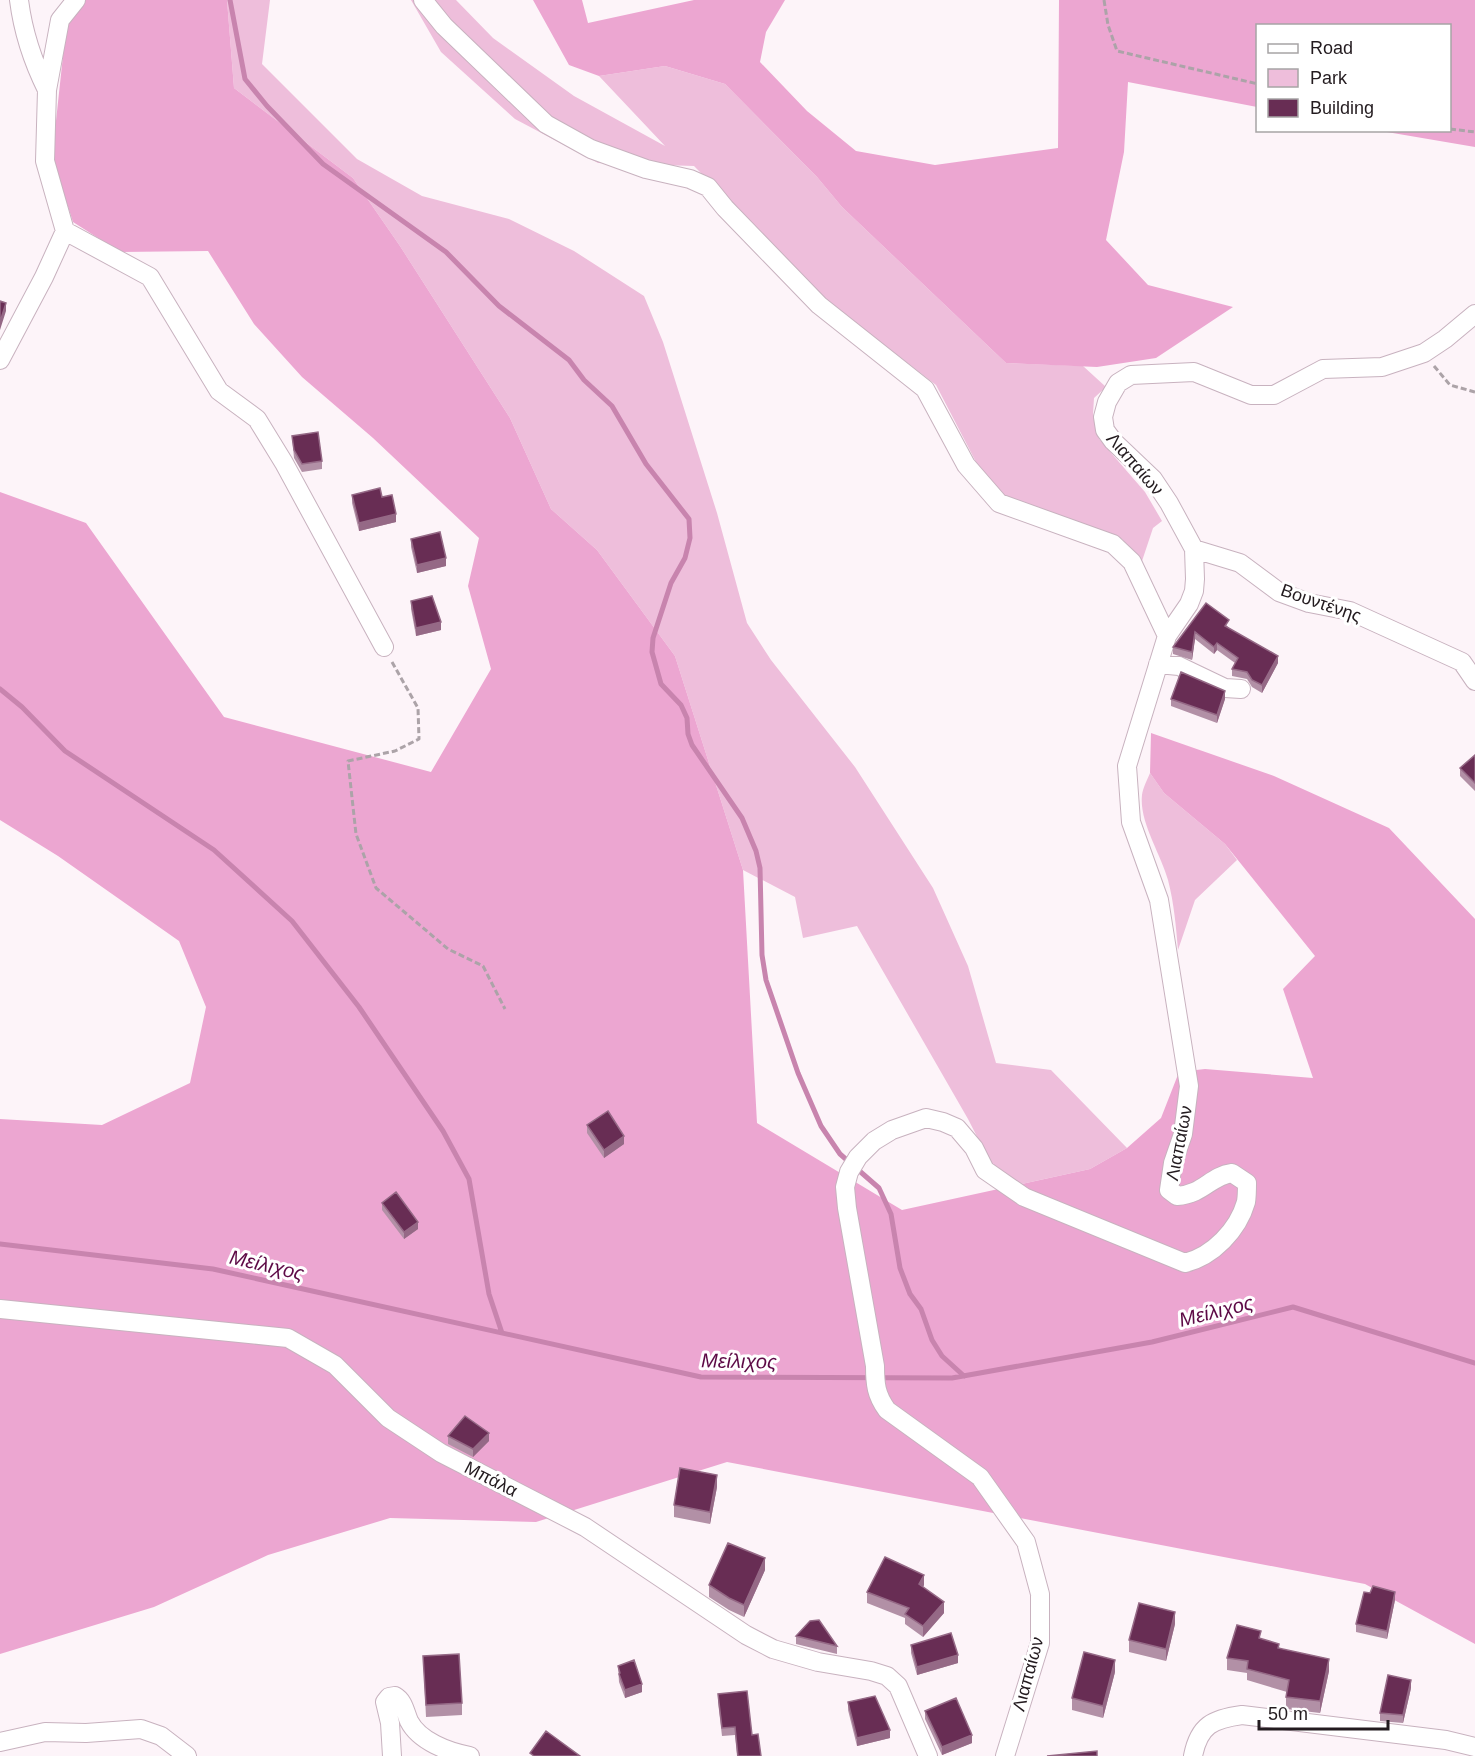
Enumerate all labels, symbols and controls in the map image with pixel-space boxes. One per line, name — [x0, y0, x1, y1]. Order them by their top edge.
legend — [1256, 24, 1451, 132]
text: Road — [1310, 38, 1353, 58]
text: Park — [1310, 68, 1348, 88]
text: Building — [1310, 98, 1374, 118]
street label: Λιαπαίων — [1103, 429, 1167, 499]
street label: Βουντένης — [1278, 580, 1364, 626]
street label: Λιαπαίων — [1162, 1104, 1196, 1182]
water label: Μείλιχος — [228, 1246, 307, 1284]
water label: Μείλιχος — [1177, 1291, 1256, 1331]
water label: Μείλιχος — [701, 1349, 777, 1373]
street label: Μπάλα — [461, 1457, 521, 1501]
street label: Λιαπαίων — [1008, 1635, 1048, 1713]
scale bar — [1259, 1693, 1388, 1731]
text: 50 m — [1268, 1704, 1308, 1724]

